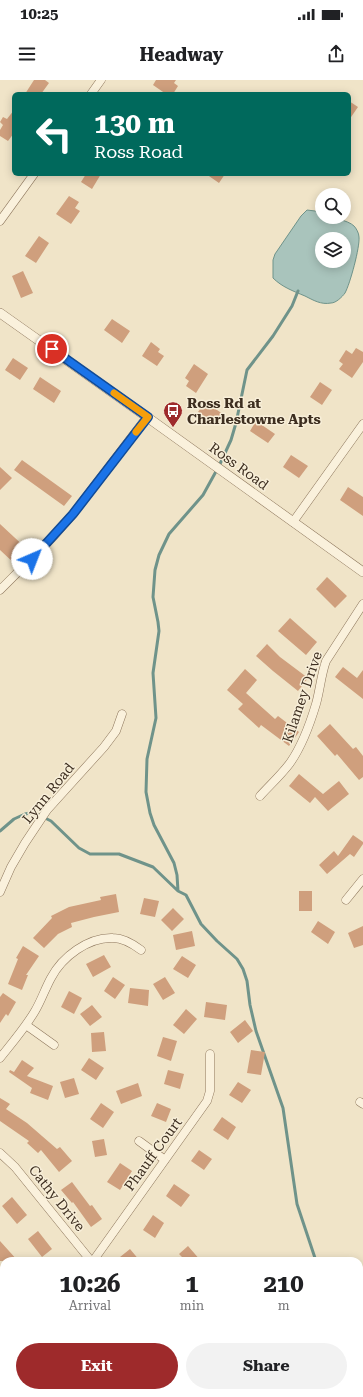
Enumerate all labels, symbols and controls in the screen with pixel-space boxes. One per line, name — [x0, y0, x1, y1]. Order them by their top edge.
text: 10:25 — [20, 5, 58, 23]
icon: menu — [16, 43, 38, 65]
icon: share — [325, 43, 347, 65]
text: Headway — [140, 44, 223, 65]
text: 130 m — [94, 107, 175, 140]
icon: left — [28, 108, 80, 160]
text: Ross Road — [94, 141, 183, 162]
map controls — [315, 188, 351, 268]
button: search — [315, 188, 351, 224]
button: layers — [315, 232, 351, 268]
pin — [35, 332, 69, 366]
icon: arrive — [41, 338, 63, 360]
place label: Ross Rd at Charlestowne Apts — [187, 395, 321, 427]
bus stop icon: Ross Rd at Charlestowne Apts — [162, 400, 184, 428]
street label: Ross Road — [206, 439, 272, 493]
position arrow — [11, 538, 53, 580]
street label: Kilamey Drive — [279, 649, 325, 745]
street label: Lynn Road — [19, 760, 77, 826]
street label: Phauff Court — [121, 1114, 185, 1194]
street label: Cathy Drive — [26, 1162, 89, 1234]
text: 10:26 — [59, 1270, 121, 1298]
text: 1 — [185, 1270, 199, 1298]
text: 210 — [263, 1270, 304, 1298]
text: Arrival — [69, 1298, 111, 1313]
text: min — [180, 1298, 204, 1313]
text: m — [278, 1298, 290, 1313]
button: Exit — [16, 1343, 178, 1389]
button: Share — [186, 1343, 347, 1389]

